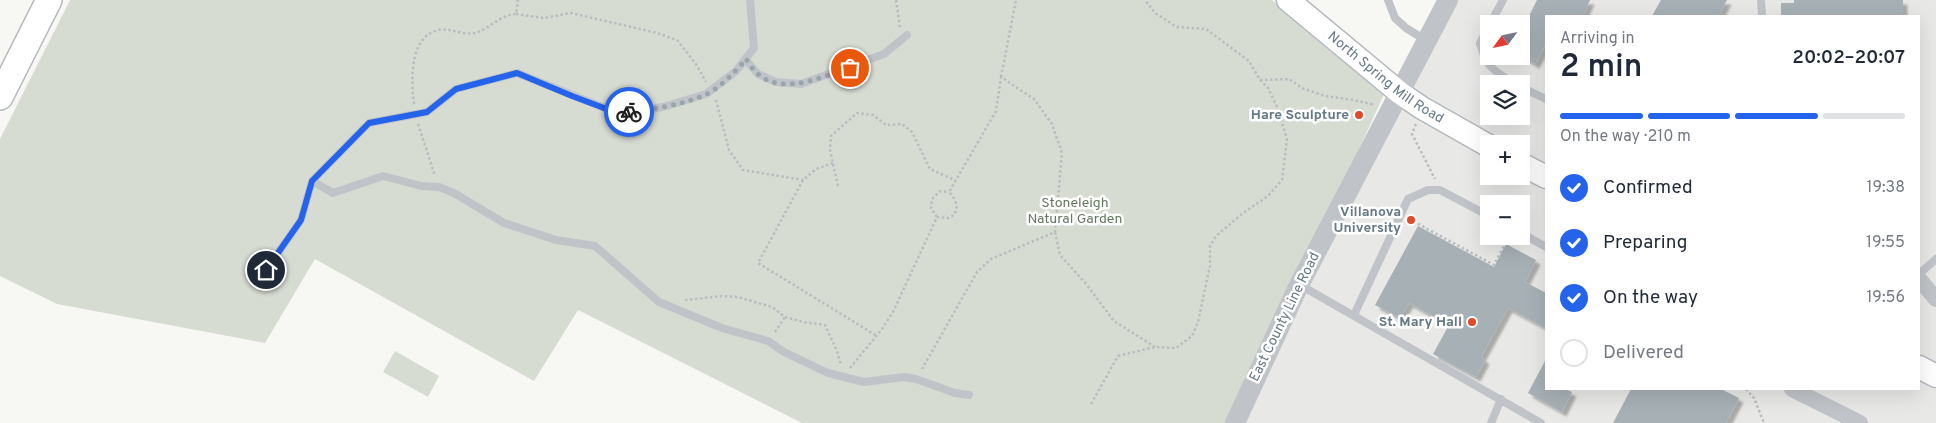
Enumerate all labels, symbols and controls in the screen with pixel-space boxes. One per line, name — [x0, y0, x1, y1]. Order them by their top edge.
north arrow — [1480, 15, 1530, 65]
map controls — [1480, 15, 1530, 245]
street label: North Spring Mill Road — [1324, 28, 1447, 127]
text: Arriving in — [1560, 29, 1635, 49]
text: 20:02–20:07 — [1792, 46, 1905, 70]
pin — [829, 47, 871, 89]
text: 2 min — [1560, 48, 1642, 88]
icon: bag — [836, 54, 864, 82]
button: layers — [1480, 75, 1530, 125]
courier — [604, 87, 654, 137]
icon: bike — [615, 98, 643, 126]
place label: Hare Sculpture — [1251, 107, 1349, 124]
marker: Hare Sculpture — [1353, 109, 1365, 121]
text: On the way · 210 m — [1560, 127, 1691, 147]
button: + — [1480, 135, 1530, 185]
icon: check — [1560, 174, 1588, 202]
text: Confirmed — [1603, 176, 1693, 200]
text: 19:38 — [1866, 178, 1905, 198]
park label: Stoneleigh Natural Garden — [1028, 195, 1122, 228]
button: − — [1480, 195, 1530, 245]
place label: Villanova University — [1334, 204, 1401, 237]
marker: Villanova University — [1405, 214, 1417, 226]
icon: check — [1560, 229, 1588, 257]
text: Preparing — [1603, 231, 1687, 255]
text: 19:55 — [1866, 233, 1905, 253]
pin — [245, 249, 287, 291]
street label: East County Line Road — [1246, 250, 1324, 384]
icon: home — [252, 256, 280, 284]
icon: check — [1560, 284, 1588, 312]
text: On the way — [1603, 286, 1698, 310]
text: 19:56 — [1866, 288, 1905, 308]
place label: St. Mary Hall — [1379, 314, 1462, 331]
marker: St. Mary Hall — [1466, 316, 1478, 328]
text: Delivered — [1603, 341, 1684, 365]

